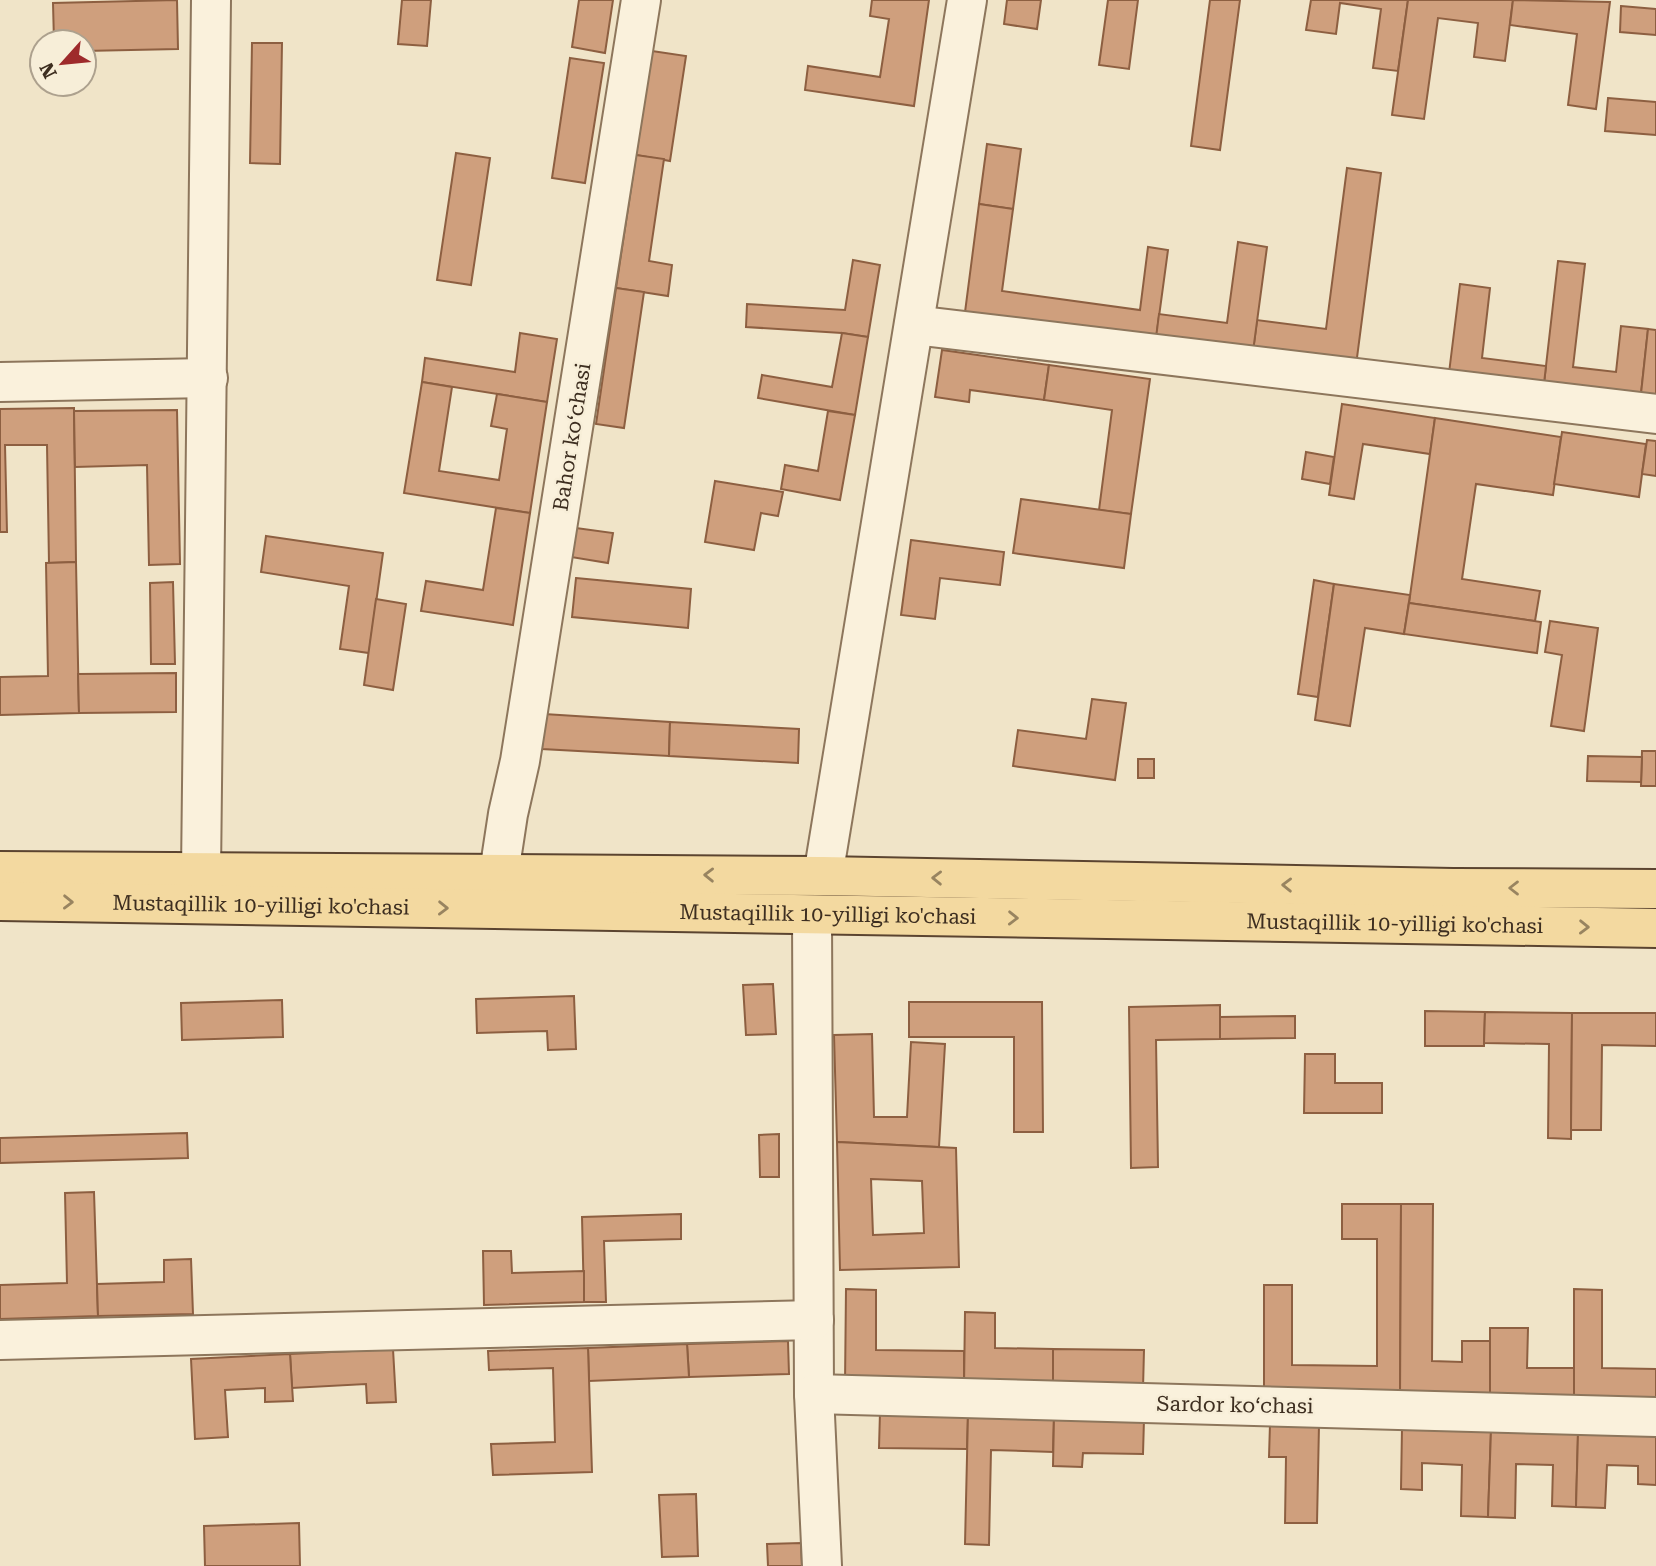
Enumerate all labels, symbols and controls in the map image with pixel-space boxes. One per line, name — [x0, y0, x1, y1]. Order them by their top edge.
north arrow — [28, 28, 98, 98]
text: N — [35, 58, 62, 82]
street label: Bahor koʻchasi — [548, 361, 596, 513]
one-way arrow — [704, 867, 714, 883]
one-way arrow — [931, 871, 942, 886]
one-way arrow — [1281, 877, 1292, 893]
one-way arrow — [1509, 880, 1519, 896]
street label: Mustaqillik 10-yilligi ko'chasi — [112, 891, 410, 920]
one-way arrow — [63, 894, 74, 910]
one-way arrow — [438, 900, 448, 916]
street label: Mustaqillik 10-yilligi ko'chasi — [679, 900, 977, 929]
street label: Mustaqillik 10-yilligi ko'chasi — [1246, 909, 1544, 938]
one-way arrow — [1008, 910, 1019, 926]
one-way arrow — [1579, 919, 1589, 935]
street label: Sardor koʻchasi — [1156, 1392, 1314, 1418]

